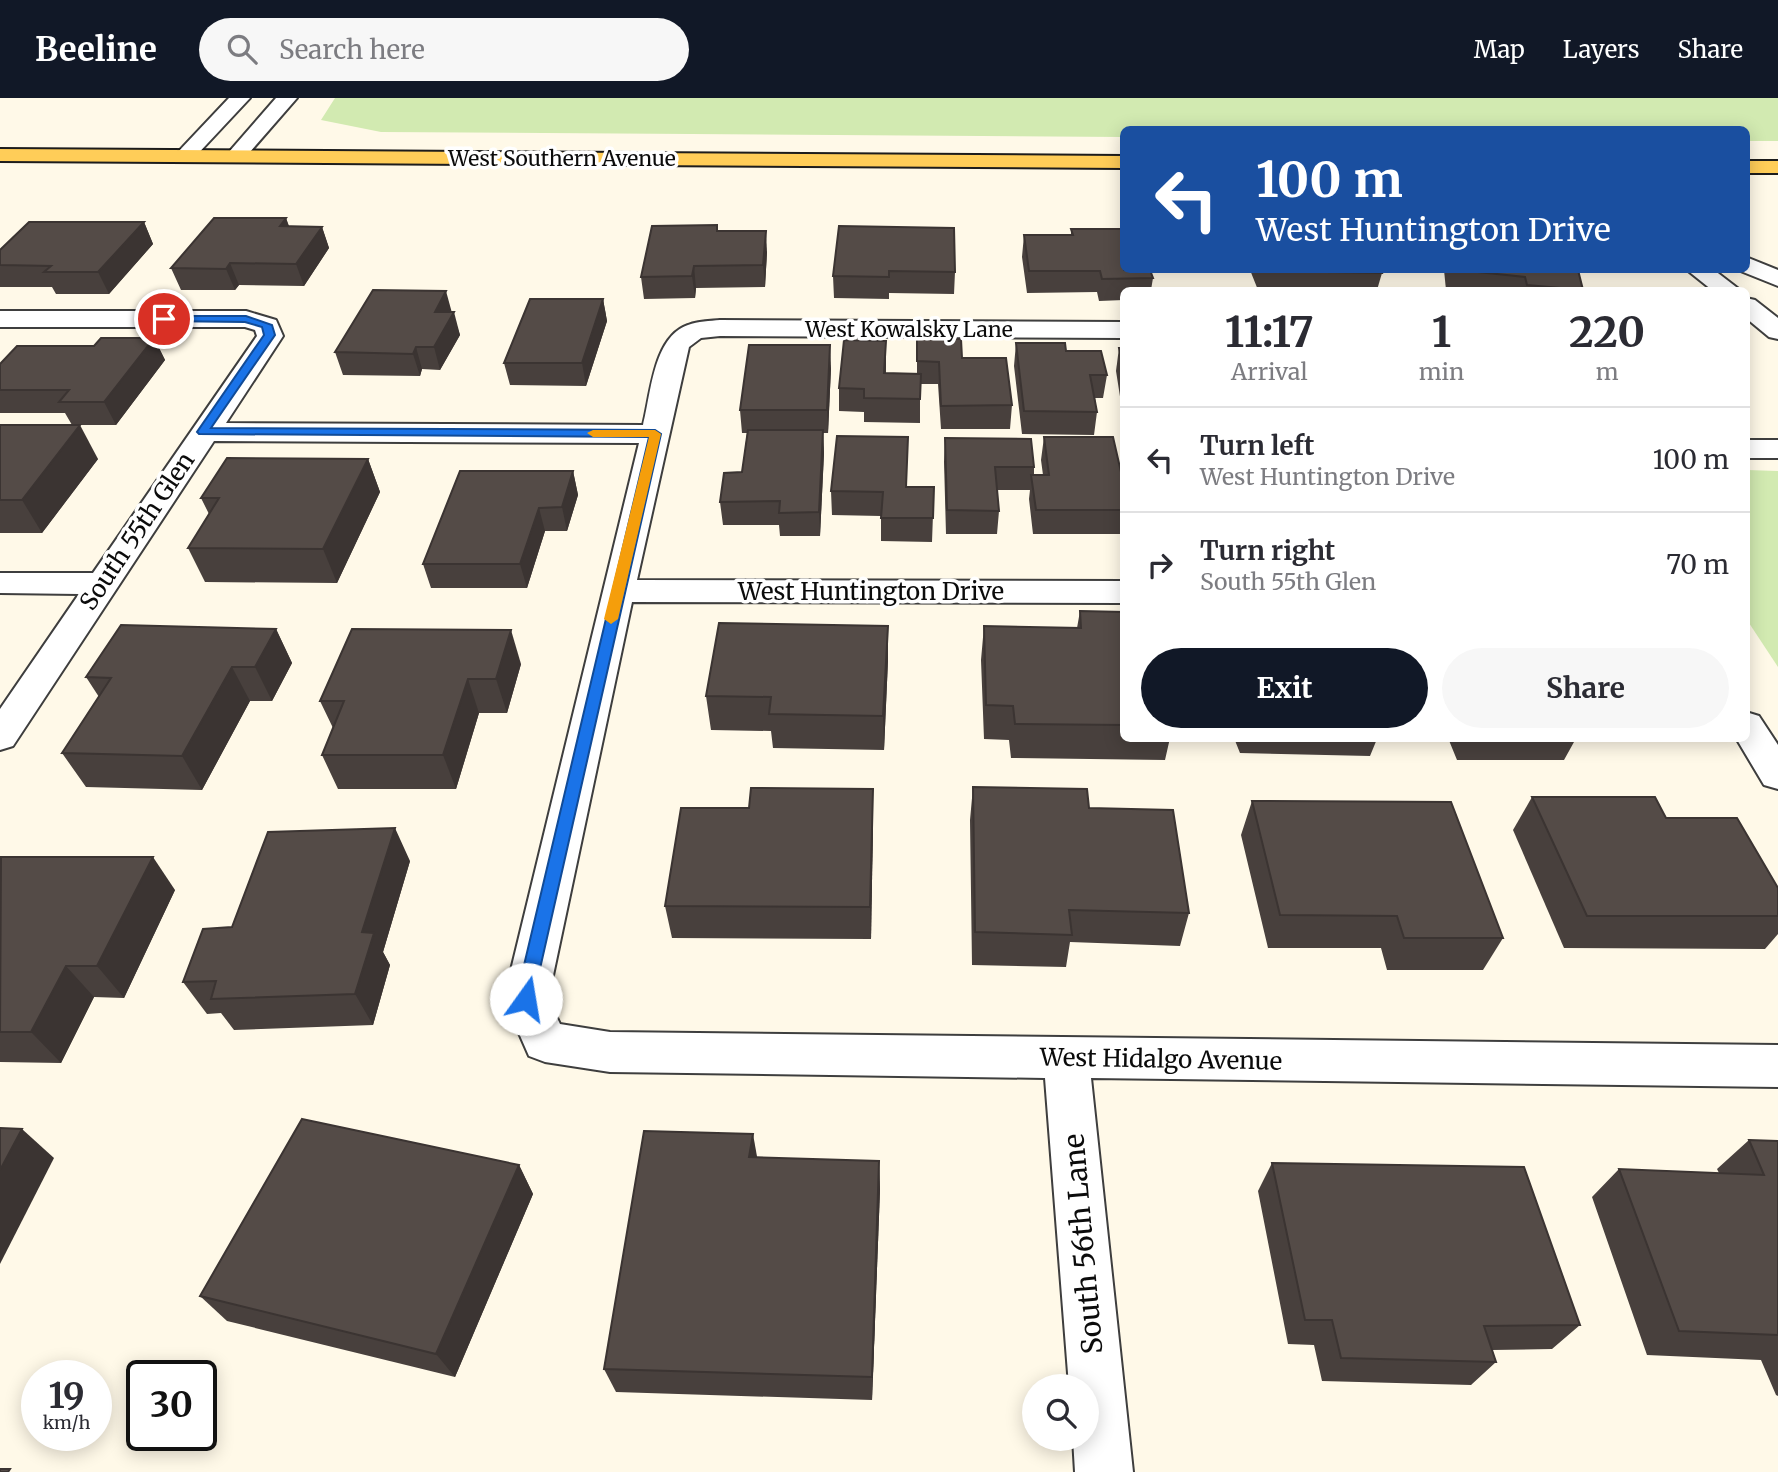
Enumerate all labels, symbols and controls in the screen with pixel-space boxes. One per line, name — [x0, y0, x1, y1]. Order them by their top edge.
search box — [199, 18, 689, 81]
text: Beeline — [35, 29, 157, 70]
icon: search — [223, 30, 261, 68]
text: Search here — [279, 33, 425, 66]
text: Map — [1474, 34, 1525, 65]
text: Layers — [1563, 34, 1639, 65]
text: Share — [1677, 34, 1743, 65]
street label: West Southern Avenue — [447, 145, 676, 172]
text: 100 m — [1256, 149, 1403, 210]
icon: left — [1141, 154, 1232, 245]
text: West Huntington Drive — [1256, 210, 1611, 250]
pin — [134, 289, 194, 349]
icon: arrive — [145, 300, 183, 338]
text: 11:17 — [1225, 306, 1314, 358]
text: 1 — [1432, 306, 1451, 358]
text: 220 — [1569, 306, 1645, 358]
street label: West Kowalsky Lane — [804, 316, 1013, 343]
text: Arrival — [1231, 357, 1308, 386]
text: min — [1419, 357, 1464, 386]
text: m — [1596, 357, 1618, 386]
text: Turn left — [1200, 429, 1314, 462]
icon: left — [1141, 441, 1179, 479]
text: 100 m — [1653, 443, 1729, 476]
street label: South 55th Glen — [73, 446, 201, 616]
text: West Huntington Drive — [1200, 462, 1455, 491]
text: Turn right — [1200, 534, 1335, 567]
icon: right — [1141, 546, 1179, 584]
text: 70 m — [1666, 548, 1729, 581]
text: South 55th Glen — [1200, 567, 1376, 596]
street label: West Huntington Drive — [737, 576, 1004, 607]
button: Exit — [1141, 648, 1428, 728]
button: Share — [1442, 648, 1729, 728]
position arrow — [489, 962, 563, 1036]
street label: West Hidalgo Avenue — [1039, 1041, 1282, 1077]
street label: South 56th Lane — [1055, 1132, 1111, 1356]
speed limit sign: 30 — [126, 1360, 217, 1451]
text: 19 — [48, 1374, 85, 1418]
map controls — [1022, 1374, 1099, 1451]
button: search — [1022, 1374, 1099, 1451]
text: km/h — [43, 1411, 90, 1434]

